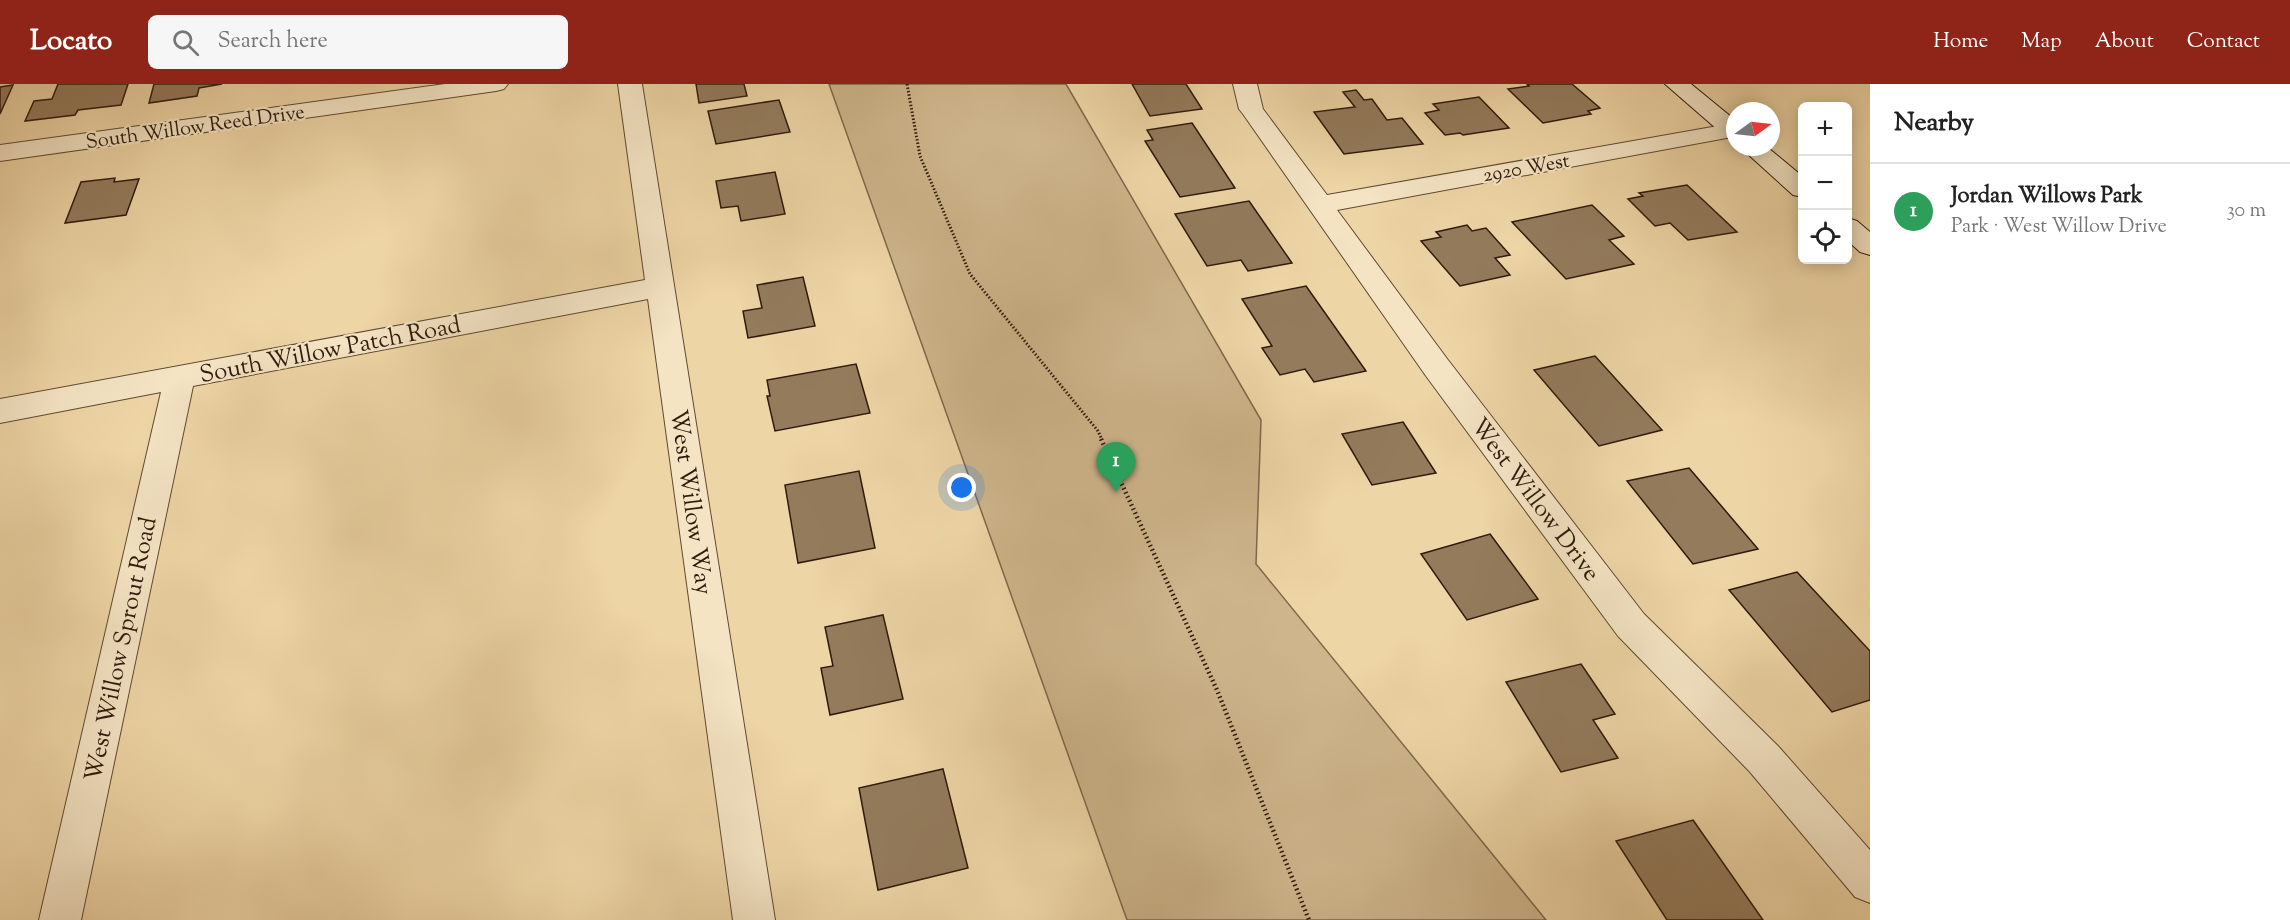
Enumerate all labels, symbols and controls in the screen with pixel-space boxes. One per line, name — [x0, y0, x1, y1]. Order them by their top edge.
search box — [148, 15, 568, 69]
text: Locato — [30, 22, 112, 62]
icon: search — [169, 26, 202, 59]
text: Search here — [217, 26, 328, 58]
text: Home — [1933, 27, 1988, 57]
text: Map — [2021, 27, 2062, 57]
text: About — [2095, 27, 2154, 57]
text: Contact — [2187, 27, 2260, 57]
street label: South Willow Reed Drive — [84, 99, 307, 158]
north arrow — [1726, 102, 1780, 156]
map controls — [1798, 102, 1852, 264]
button: + — [1798, 102, 1852, 156]
text: Nearby — [1894, 105, 1974, 142]
street label: 2920 West — [1481, 148, 1572, 191]
button: − — [1798, 156, 1852, 210]
text: Jordan Willows Park — [1951, 181, 2143, 213]
text: 1 — [1910, 197, 1917, 226]
text: 30 m — [2227, 197, 2266, 226]
button: locate — [1798, 210, 1852, 264]
text: Park · West Willow Drive — [1951, 213, 2167, 242]
street label: South Willow Patch Road — [197, 309, 464, 393]
street label: West Willow Way — [660, 407, 720, 597]
street label: West Willow Drive — [1462, 411, 1607, 589]
pin: 1 — [1096, 442, 1136, 492]
your location — [947, 473, 976, 502]
street label: West Willow Sprout Road — [77, 513, 167, 785]

